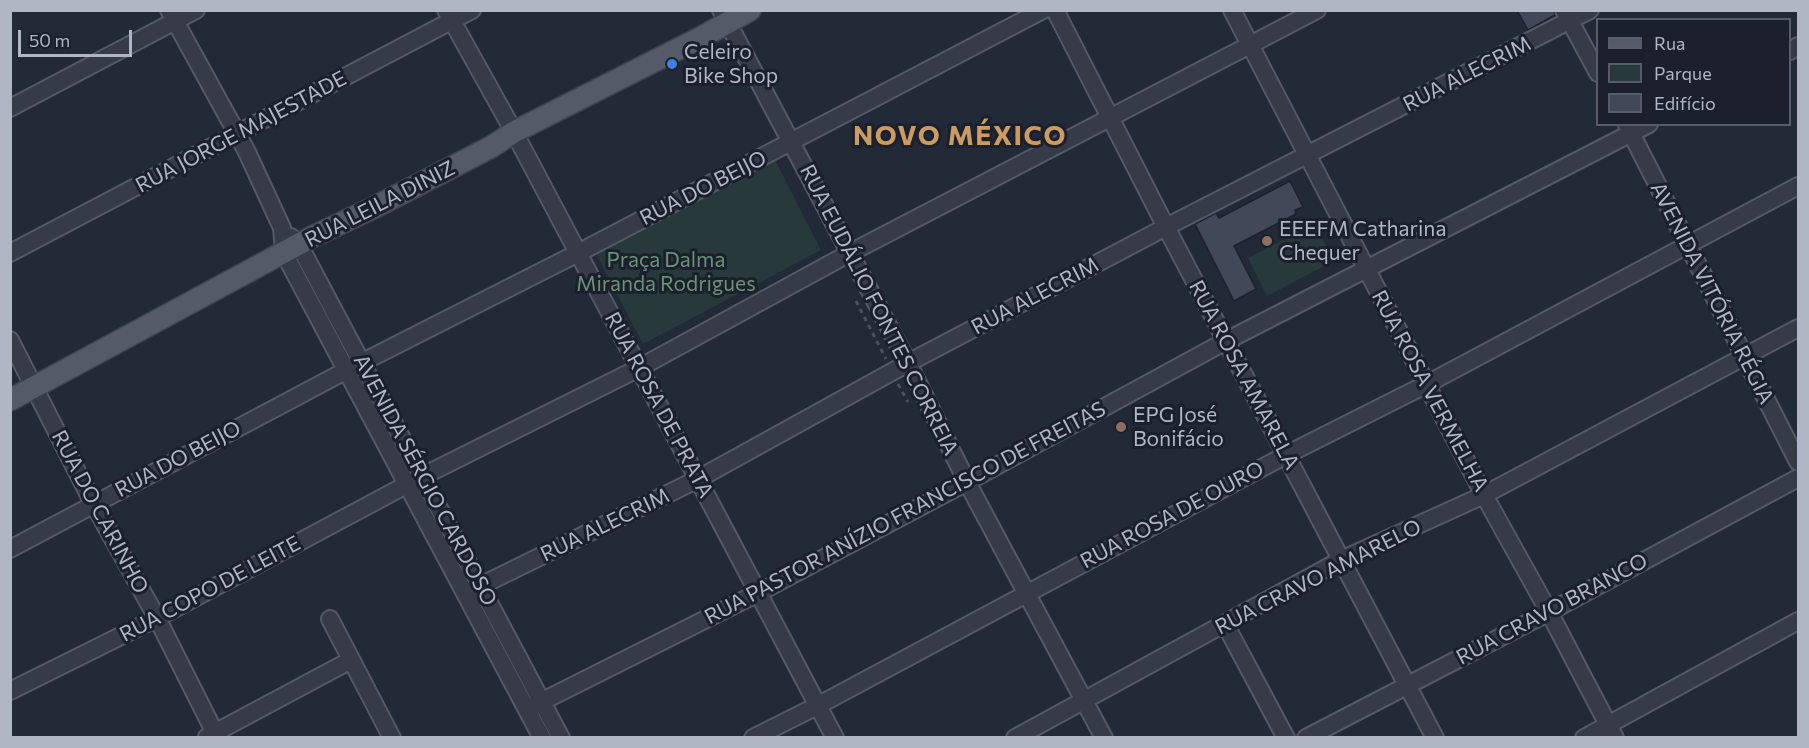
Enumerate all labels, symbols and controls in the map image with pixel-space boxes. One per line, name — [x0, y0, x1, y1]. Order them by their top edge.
scale bar — [21, 18, 135, 56]
legend — [1596, 18, 1791, 126]
text: 50 m — [29, 29, 70, 51]
street label: RUA ALECRIM — [1399, 31, 1535, 117]
text: Rua — [1654, 32, 1685, 54]
place label: Celeiro Bike Shop — [684, 39, 778, 89]
marker: Celeiro Bike Shop — [665, 57, 679, 71]
text: Parque — [1654, 62, 1712, 84]
street label: RUA JORGE MAJESTADE — [131, 66, 351, 198]
text: Edifício — [1654, 92, 1716, 114]
district label: NOVO MÉXICO — [853, 120, 1067, 152]
street label: RUA DO BEIJO — [636, 145, 770, 231]
street label: RUA LEILA DINIZ — [301, 155, 459, 253]
street label: RUA EUDÁLIO FONTES CORREIA — [794, 160, 964, 460]
street label: AVENIDA VITÓRIA RÉGIA — [1645, 178, 1779, 408]
place label: EEEFM Catharina Chequer — [1279, 216, 1446, 266]
marker: EEEFM Catharina Chequer — [1260, 234, 1274, 248]
park label: Praça Dalma Miranda Rodrigues — [576, 247, 756, 297]
street label: RUA ALECRIM — [967, 252, 1103, 340]
street label: RUA ROSA AMARELA — [1183, 276, 1305, 474]
street label: RUA ROSA VERMELHA — [1366, 286, 1494, 496]
street label: RUA ROSA DE PRATA — [599, 308, 719, 502]
street label: AVENIDA SÉRGIO CARDOSO — [348, 350, 502, 610]
street label: RUA PASTOR ANÍZIO FRANCISCO DE FREITAS — [700, 396, 1110, 630]
place label: EPG José Bonifácio — [1133, 402, 1224, 452]
street label: RUA DO BEIJO — [111, 415, 245, 503]
marker: EPG José Bonifácio — [1114, 420, 1128, 434]
street label: RUA DO CARINHO — [46, 426, 154, 598]
street label: RUA ROSA DE OURO — [1076, 456, 1268, 574]
street label: RUA ALECRIM — [536, 483, 674, 567]
street label: RUA CRAVO AMARELO — [1211, 514, 1425, 640]
street label: RUA COPO DE LEITE — [115, 531, 305, 647]
street label: RUA CRAVO BRANCO — [1452, 548, 1652, 670]

